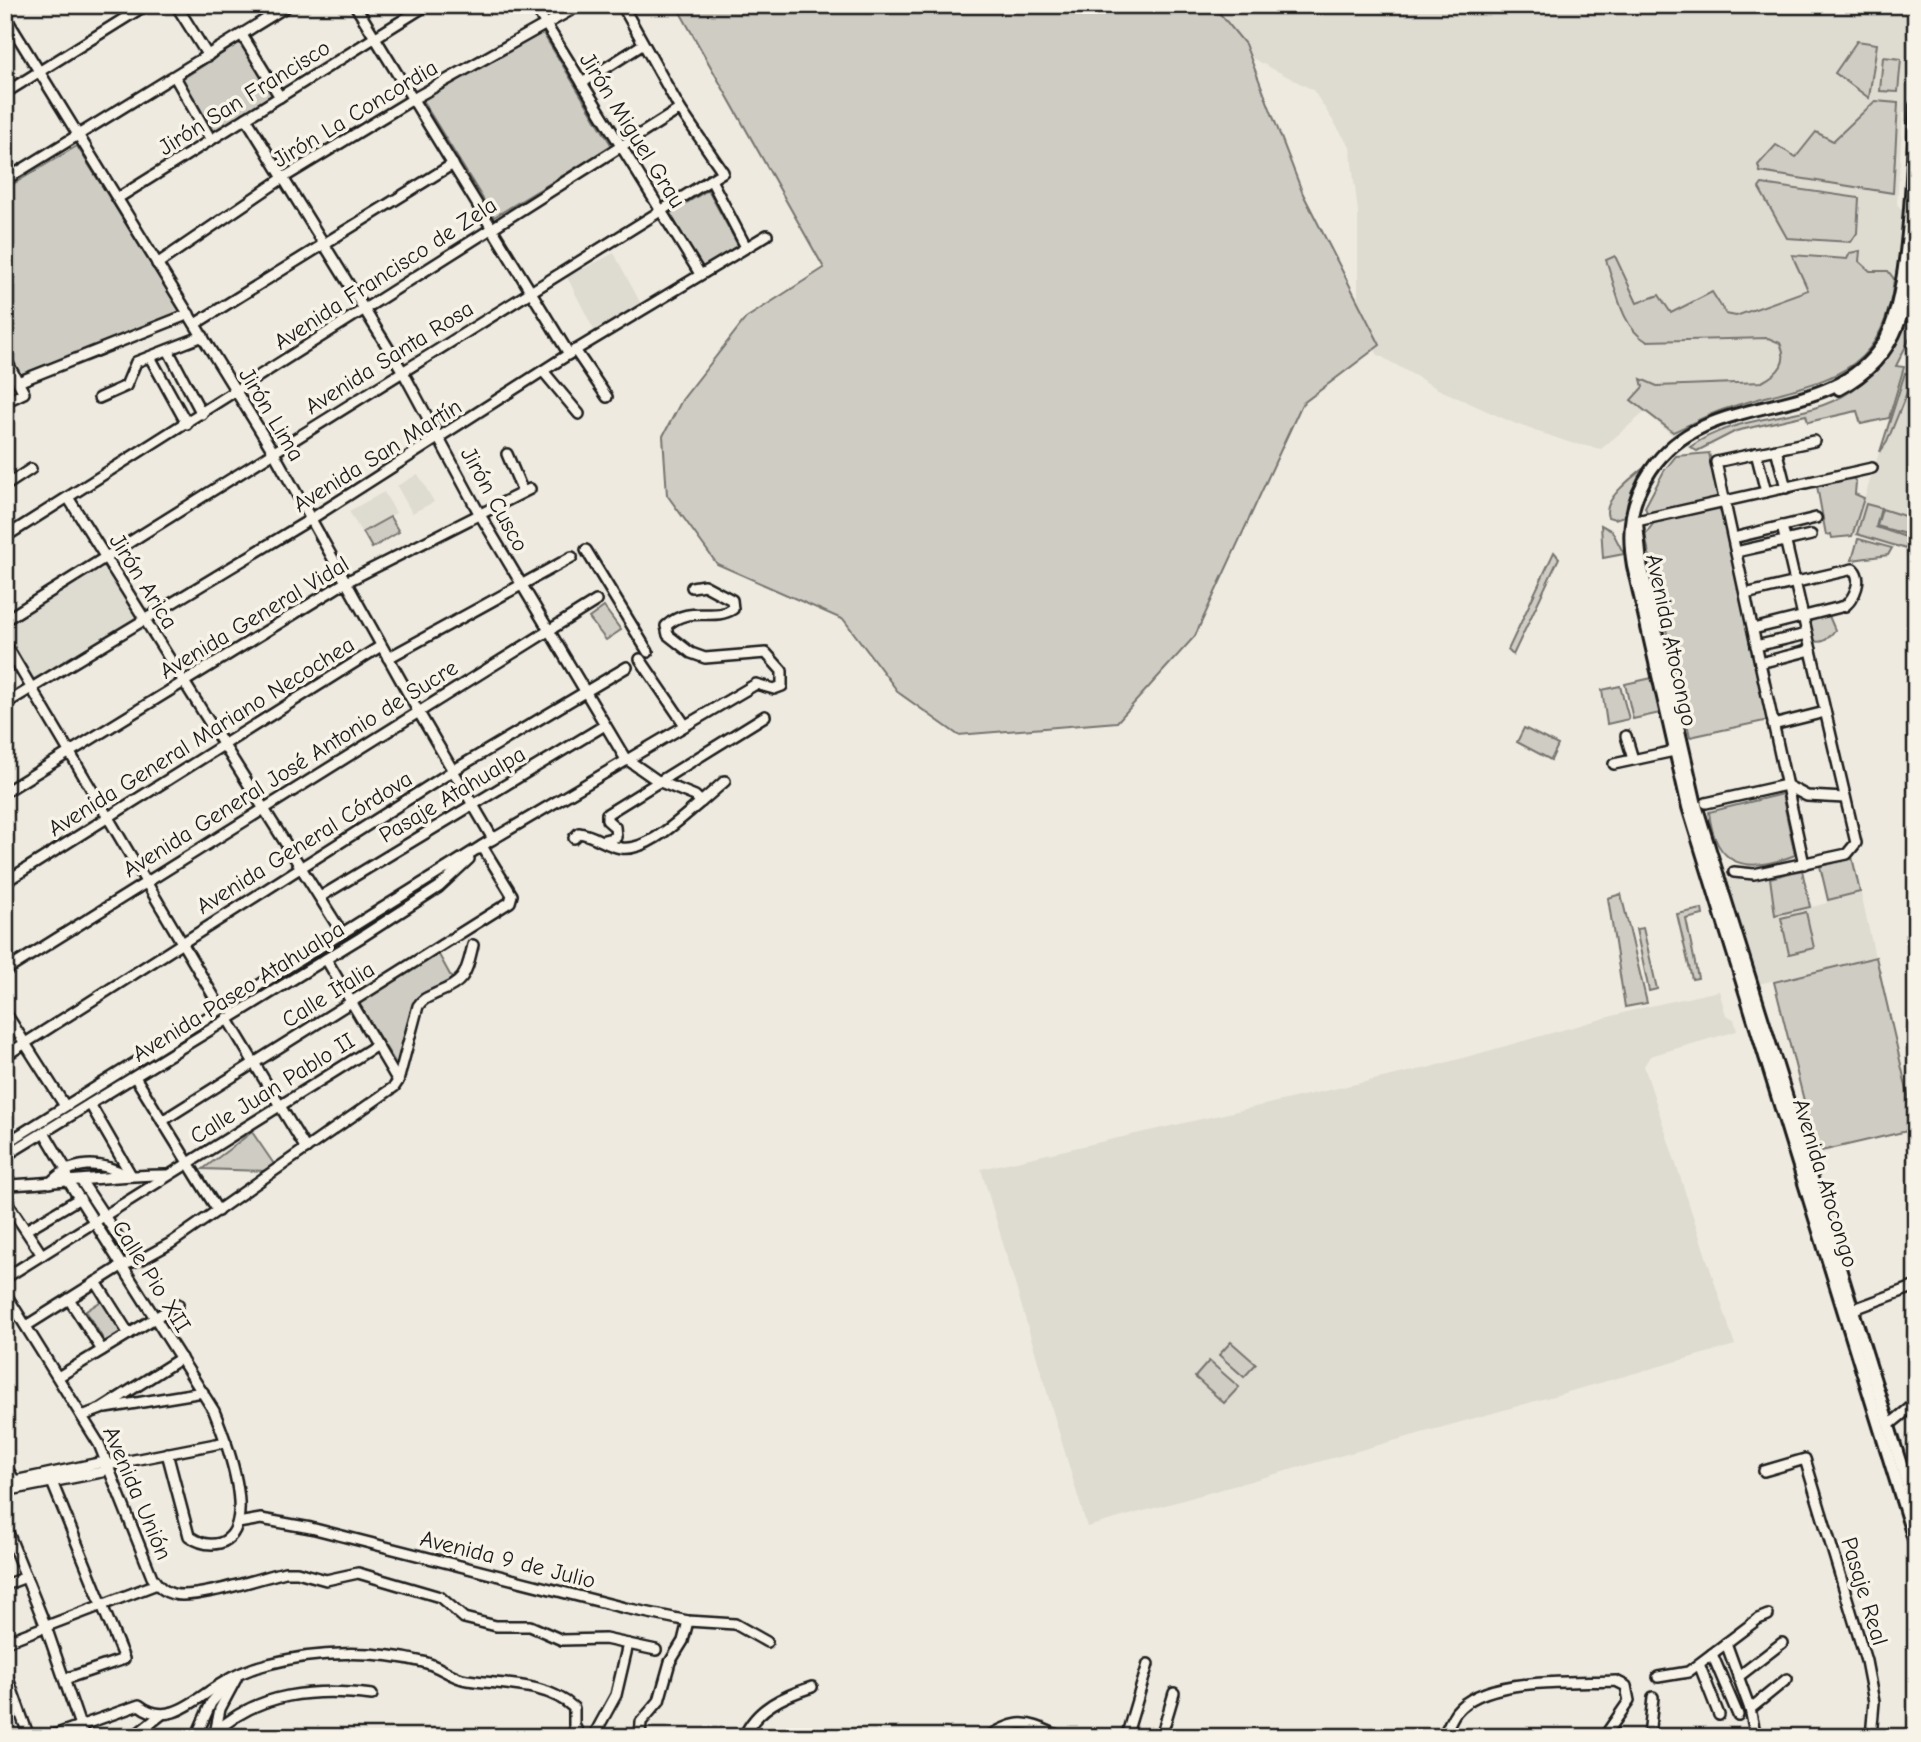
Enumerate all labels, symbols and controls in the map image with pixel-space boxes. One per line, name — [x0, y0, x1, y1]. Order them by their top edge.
street label: Jirón San Francisco — [153, 34, 335, 161]
street label: Jirón Miguel Grau — [574, 48, 691, 213]
street label: Jirón La Concordia — [268, 54, 443, 173]
street label: Avenida Francisco de Zela — [269, 191, 502, 356]
street label: Avenida Santa Rosa — [300, 295, 478, 420]
street label: Jirón Lima — [233, 363, 310, 466]
street label: Avenida San Martín — [288, 393, 466, 518]
street label: Jirón Cusco — [455, 442, 534, 556]
street label: Jirón Arica — [104, 529, 183, 634]
street label: Avenida General Vidal — [155, 550, 354, 685]
street label: Avenida Atocongo — [1640, 551, 1703, 729]
street label: Avenida General Mariano Necochea — [43, 631, 359, 842]
street label: Avenida General José Antonio de Sucre — [118, 654, 463, 883]
street label: Pasaje Atahualpa — [374, 740, 530, 849]
street label: Avenida General Córdova — [191, 765, 417, 920]
street label: Avenida Paseo Atahualpa — [127, 915, 349, 1068]
street label: Calle Italia — [277, 955, 380, 1033]
street label: Calle Juan Pablo II — [185, 1027, 359, 1150]
street label: Avenida Atocongo — [1787, 1095, 1864, 1271]
street label: Calle Pio XII — [106, 1215, 197, 1337]
street label: Avenida Unión — [97, 1422, 178, 1564]
street label: Avenida 9 de Julio — [417, 1525, 598, 1594]
street label: Pasaje Real — [1835, 1534, 1894, 1648]

